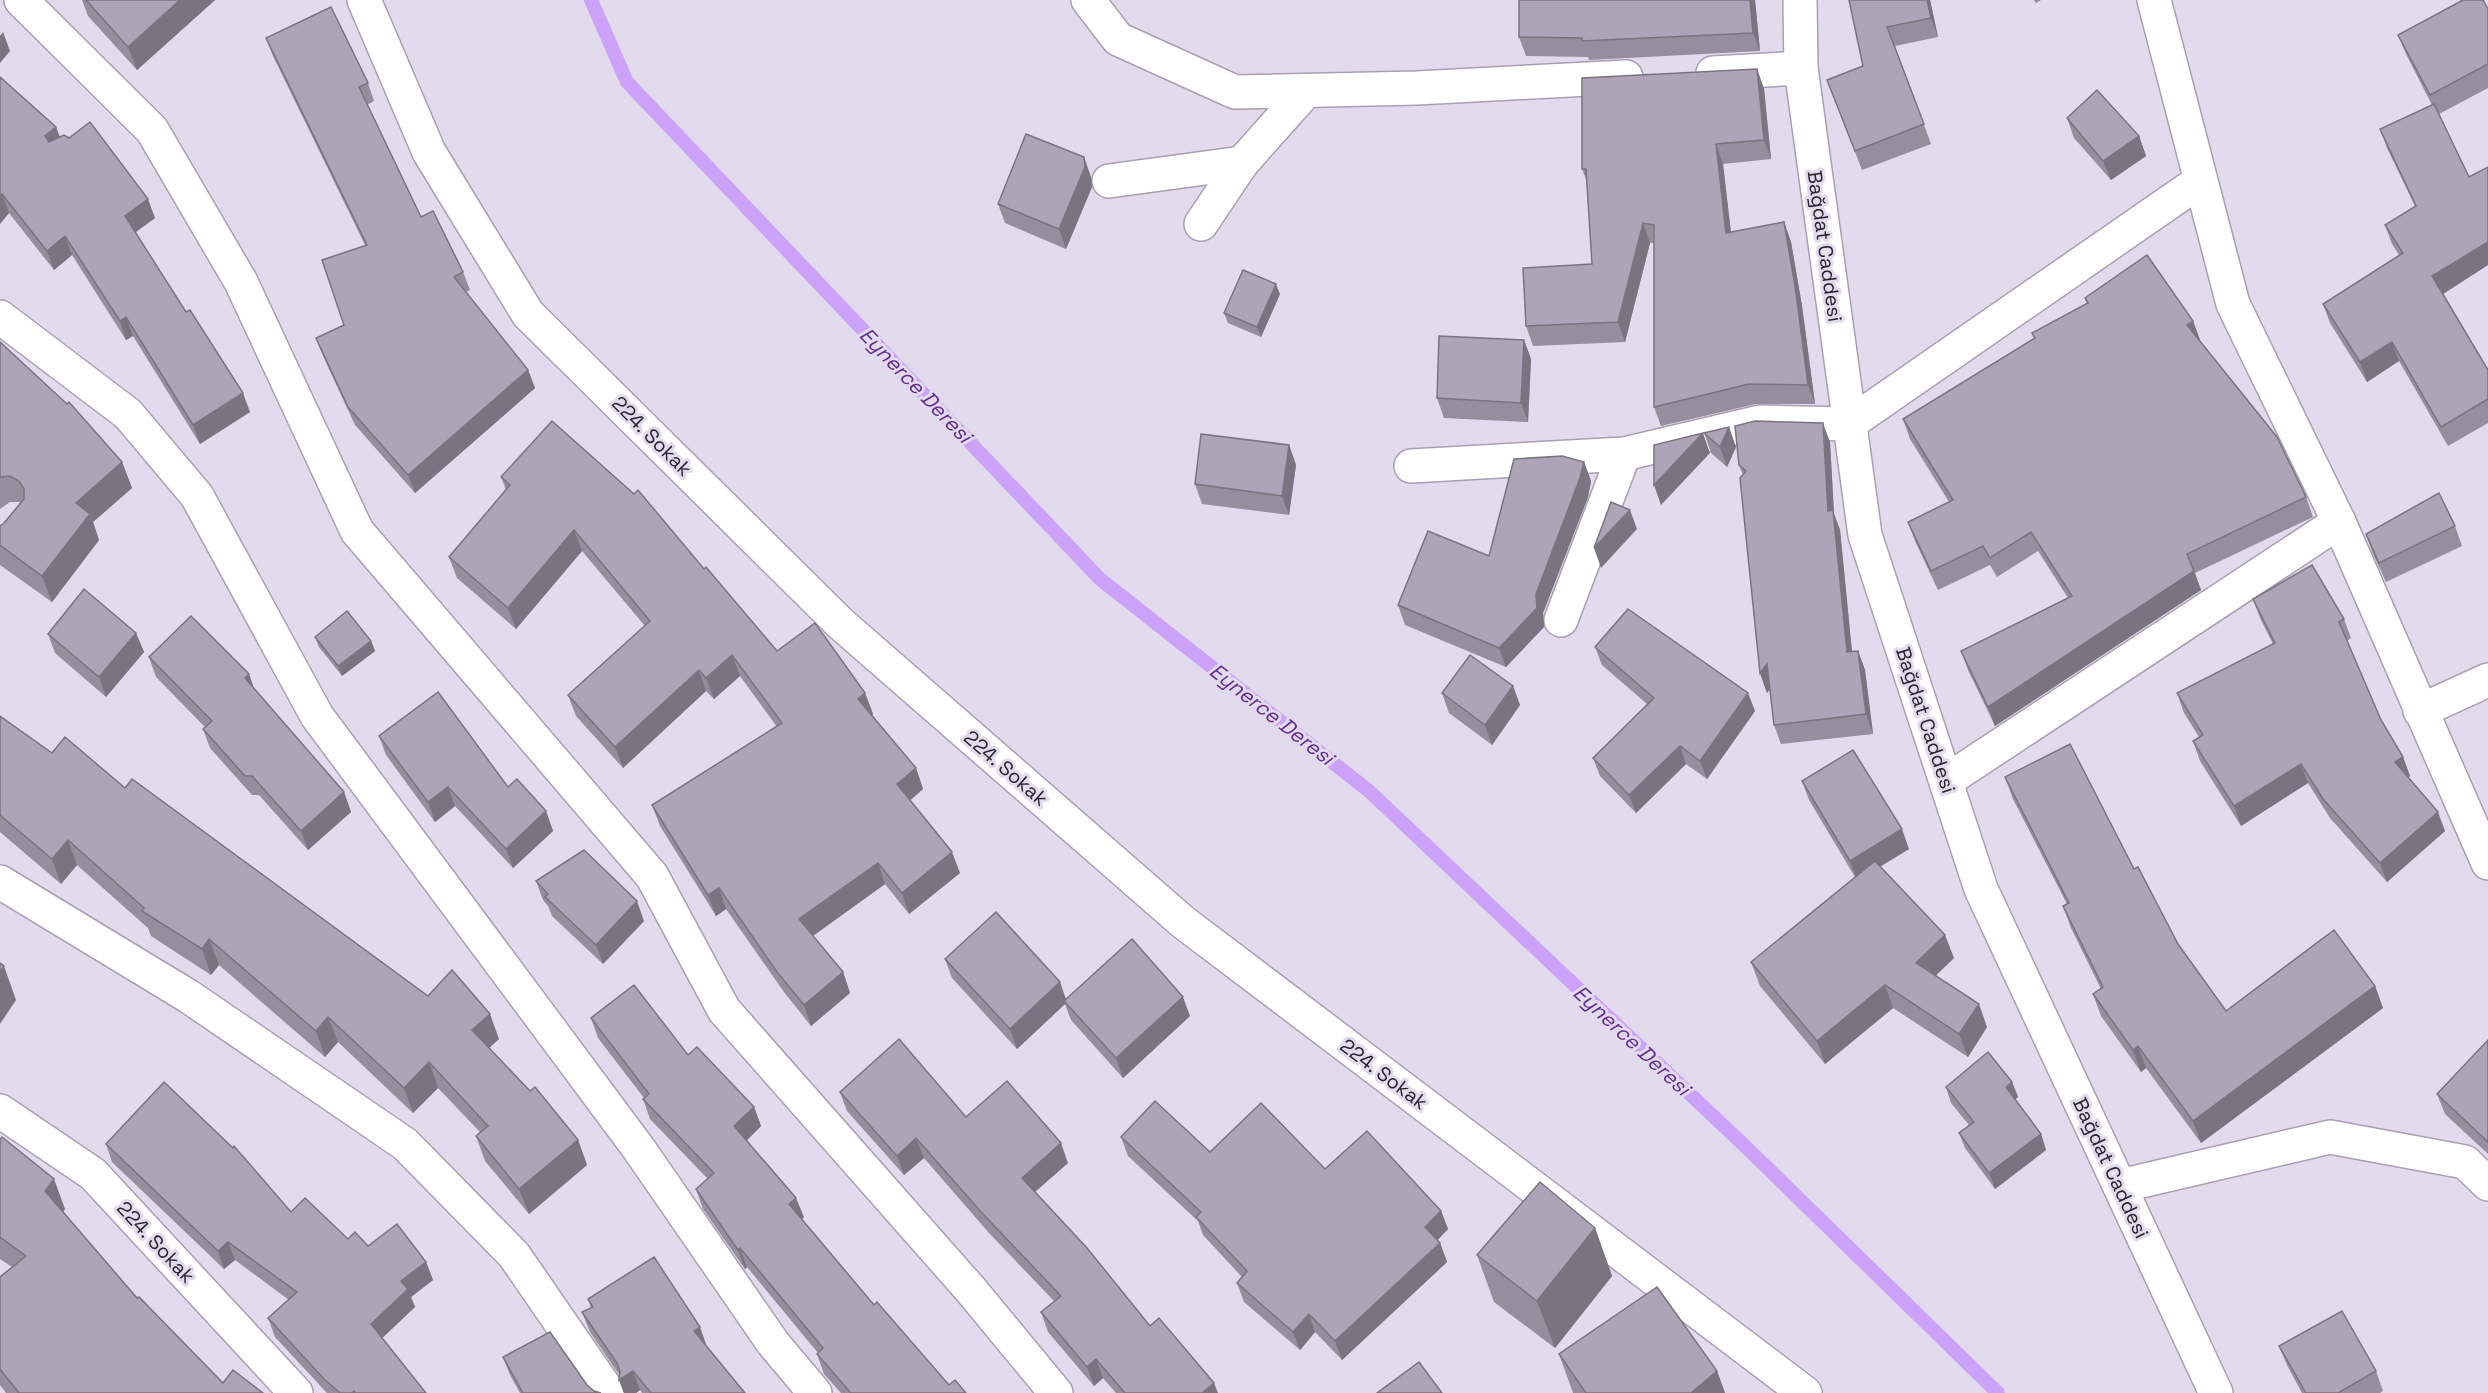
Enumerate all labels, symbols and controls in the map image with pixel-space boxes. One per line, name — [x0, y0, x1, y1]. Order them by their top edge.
street label: Bağdat Caddesi — [1802, 169, 1848, 323]
water label: Eynerce Deresi — [854, 322, 980, 451]
street label: 224. Sokak — [606, 390, 698, 482]
street label: Bağdat Caddesi — [1890, 643, 1962, 797]
water label: Eynerce Deresi — [1204, 657, 1342, 773]
street label: 224. Sokak — [959, 724, 1054, 812]
water label: Eynerce Deresi — [1568, 979, 1698, 1103]
street label: 224. Sokak — [1335, 1033, 1433, 1116]
street label: Bağdat Caddesi — [2067, 1093, 2155, 1243]
street label: 224. Sokak — [111, 1195, 201, 1289]

